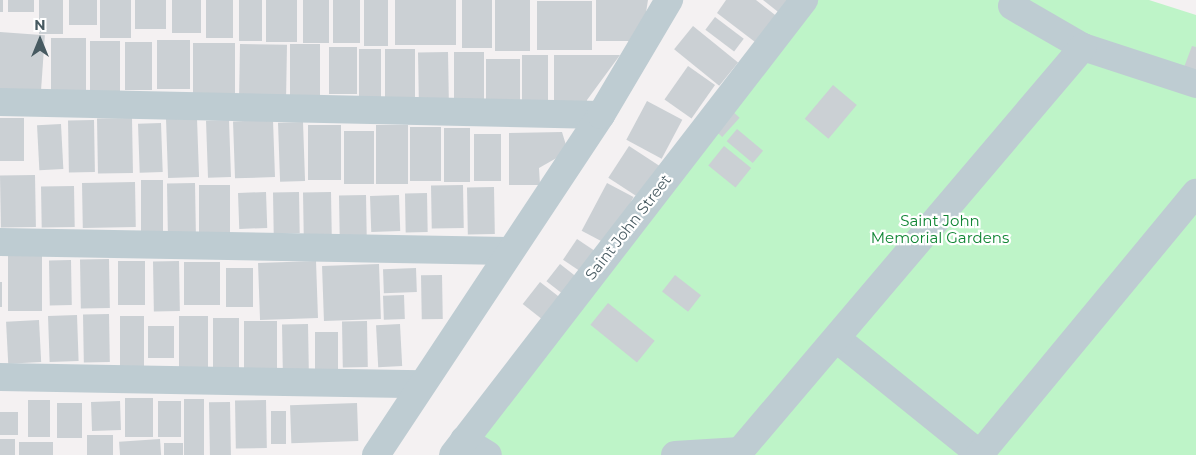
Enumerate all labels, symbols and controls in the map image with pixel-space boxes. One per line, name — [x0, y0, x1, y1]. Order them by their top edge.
north arrow — [15, 15, 65, 65]
text: N — [34, 16, 46, 34]
street label: Saint John Street — [581, 171, 675, 283]
park label: Saint John Memorial Gardens — [871, 211, 1009, 246]

